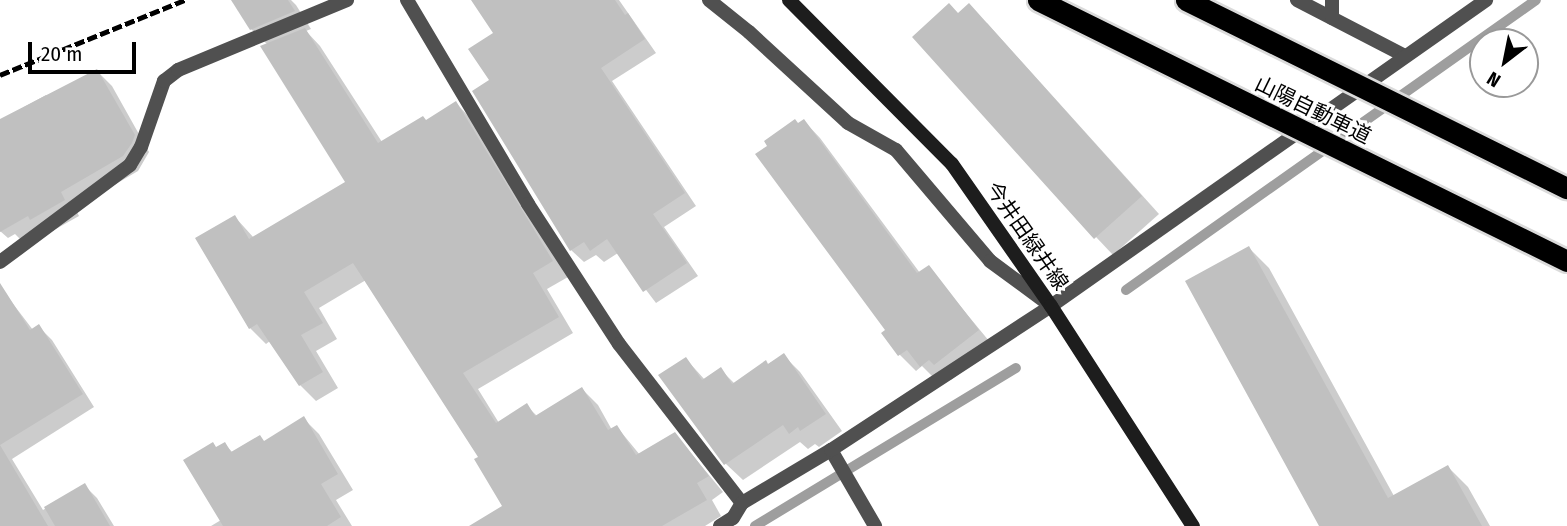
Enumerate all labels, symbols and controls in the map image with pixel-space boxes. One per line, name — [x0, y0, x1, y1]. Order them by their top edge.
scale bar — [32, 28, 140, 72]
north arrow — [1469, 28, 1539, 98]
text: 20 m — [41, 41, 82, 67]
text: N — [1483, 67, 1505, 92]
street label: 山陽自動車道 — [1251, 71, 1375, 149]
street label: 今井田緑井線 — [981, 177, 1073, 295]

